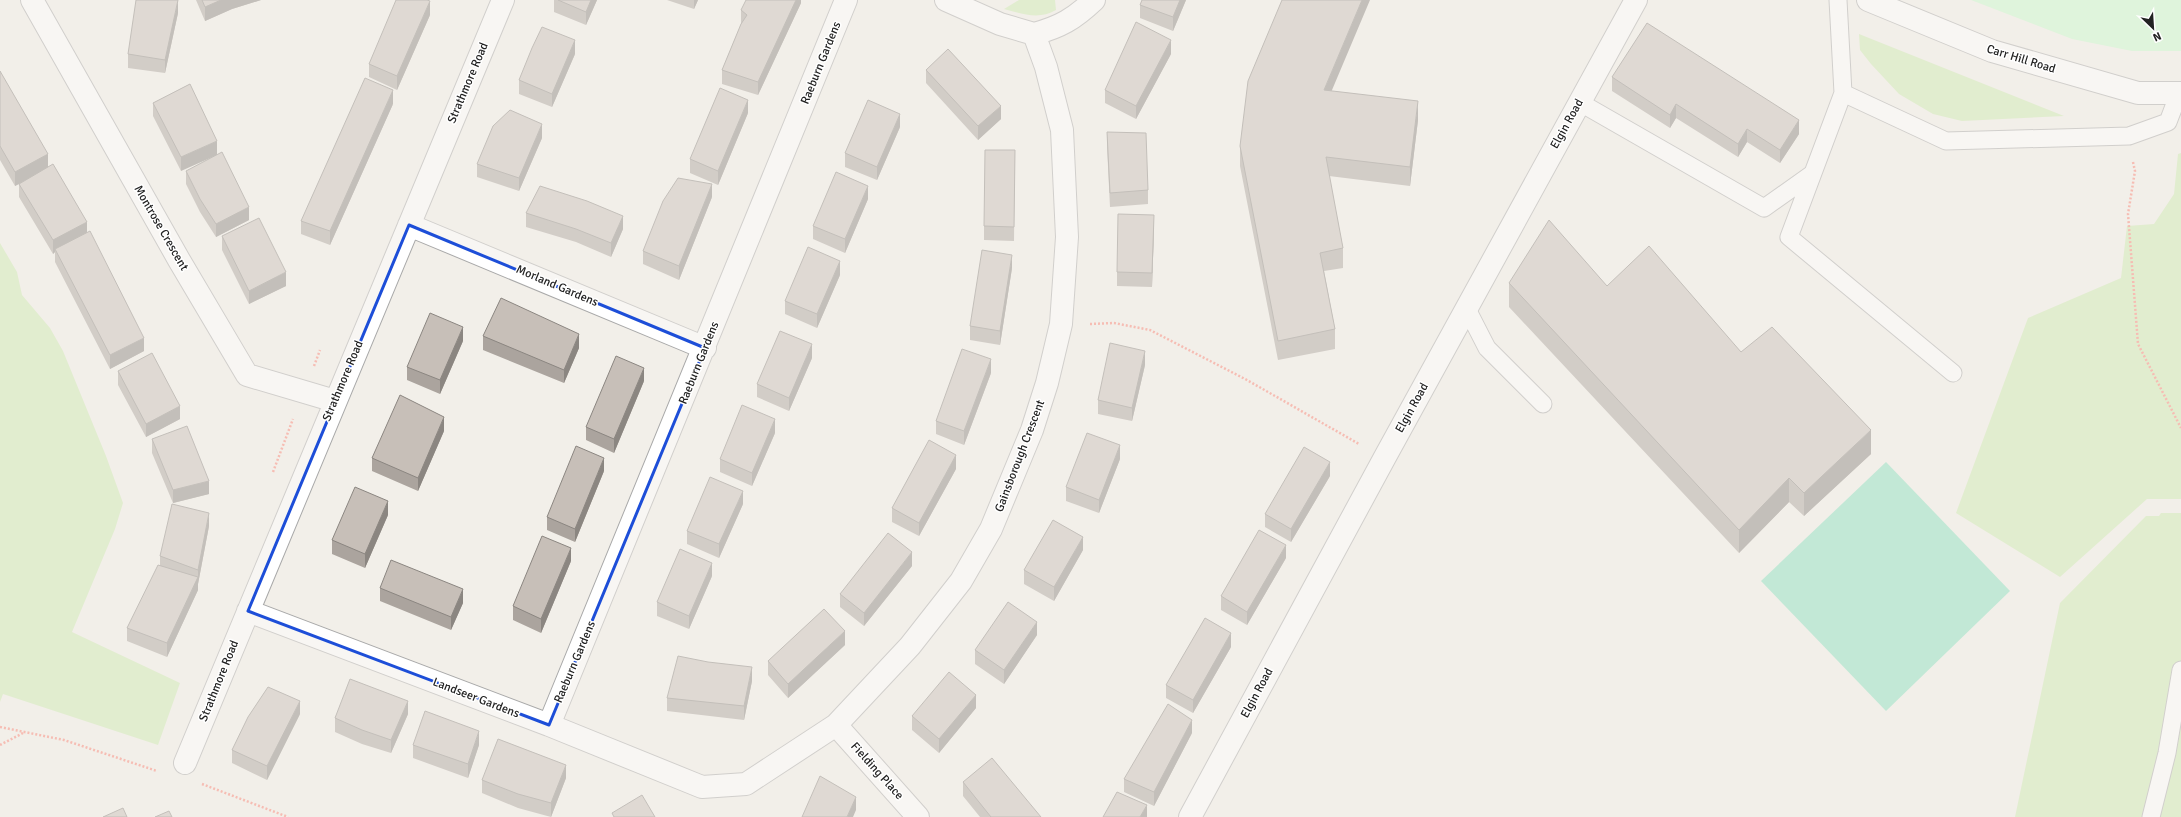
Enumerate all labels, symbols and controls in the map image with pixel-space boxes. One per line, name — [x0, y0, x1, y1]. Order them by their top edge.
north arrow — [2133, 8, 2173, 48]
street label: Raeburn Gardens — [798, 19, 844, 107]
text: N — [2151, 29, 2163, 44]
street label: Strathmore Road — [444, 40, 492, 126]
street label: Carr Hill Road — [1985, 41, 2057, 77]
street label: Elgin Road — [1547, 96, 1587, 152]
street label: Montrose Crescent — [130, 183, 192, 273]
street label: Morland Gardens — [514, 262, 600, 310]
street label: Raeburn Gardens — [676, 319, 722, 407]
street label: Strathmore Road — [319, 338, 367, 424]
street label: Elgin Road — [1392, 380, 1432, 436]
street label: Gainsborough Crescent — [992, 398, 1048, 514]
street label: Raeburn Gardens — [551, 619, 599, 705]
street label: Strathmore Road — [196, 638, 242, 724]
street label: Elgin Road — [1238, 665, 1276, 721]
street label: Landseer Gardens — [430, 675, 522, 721]
street label: Fielding Place — [847, 739, 907, 803]

